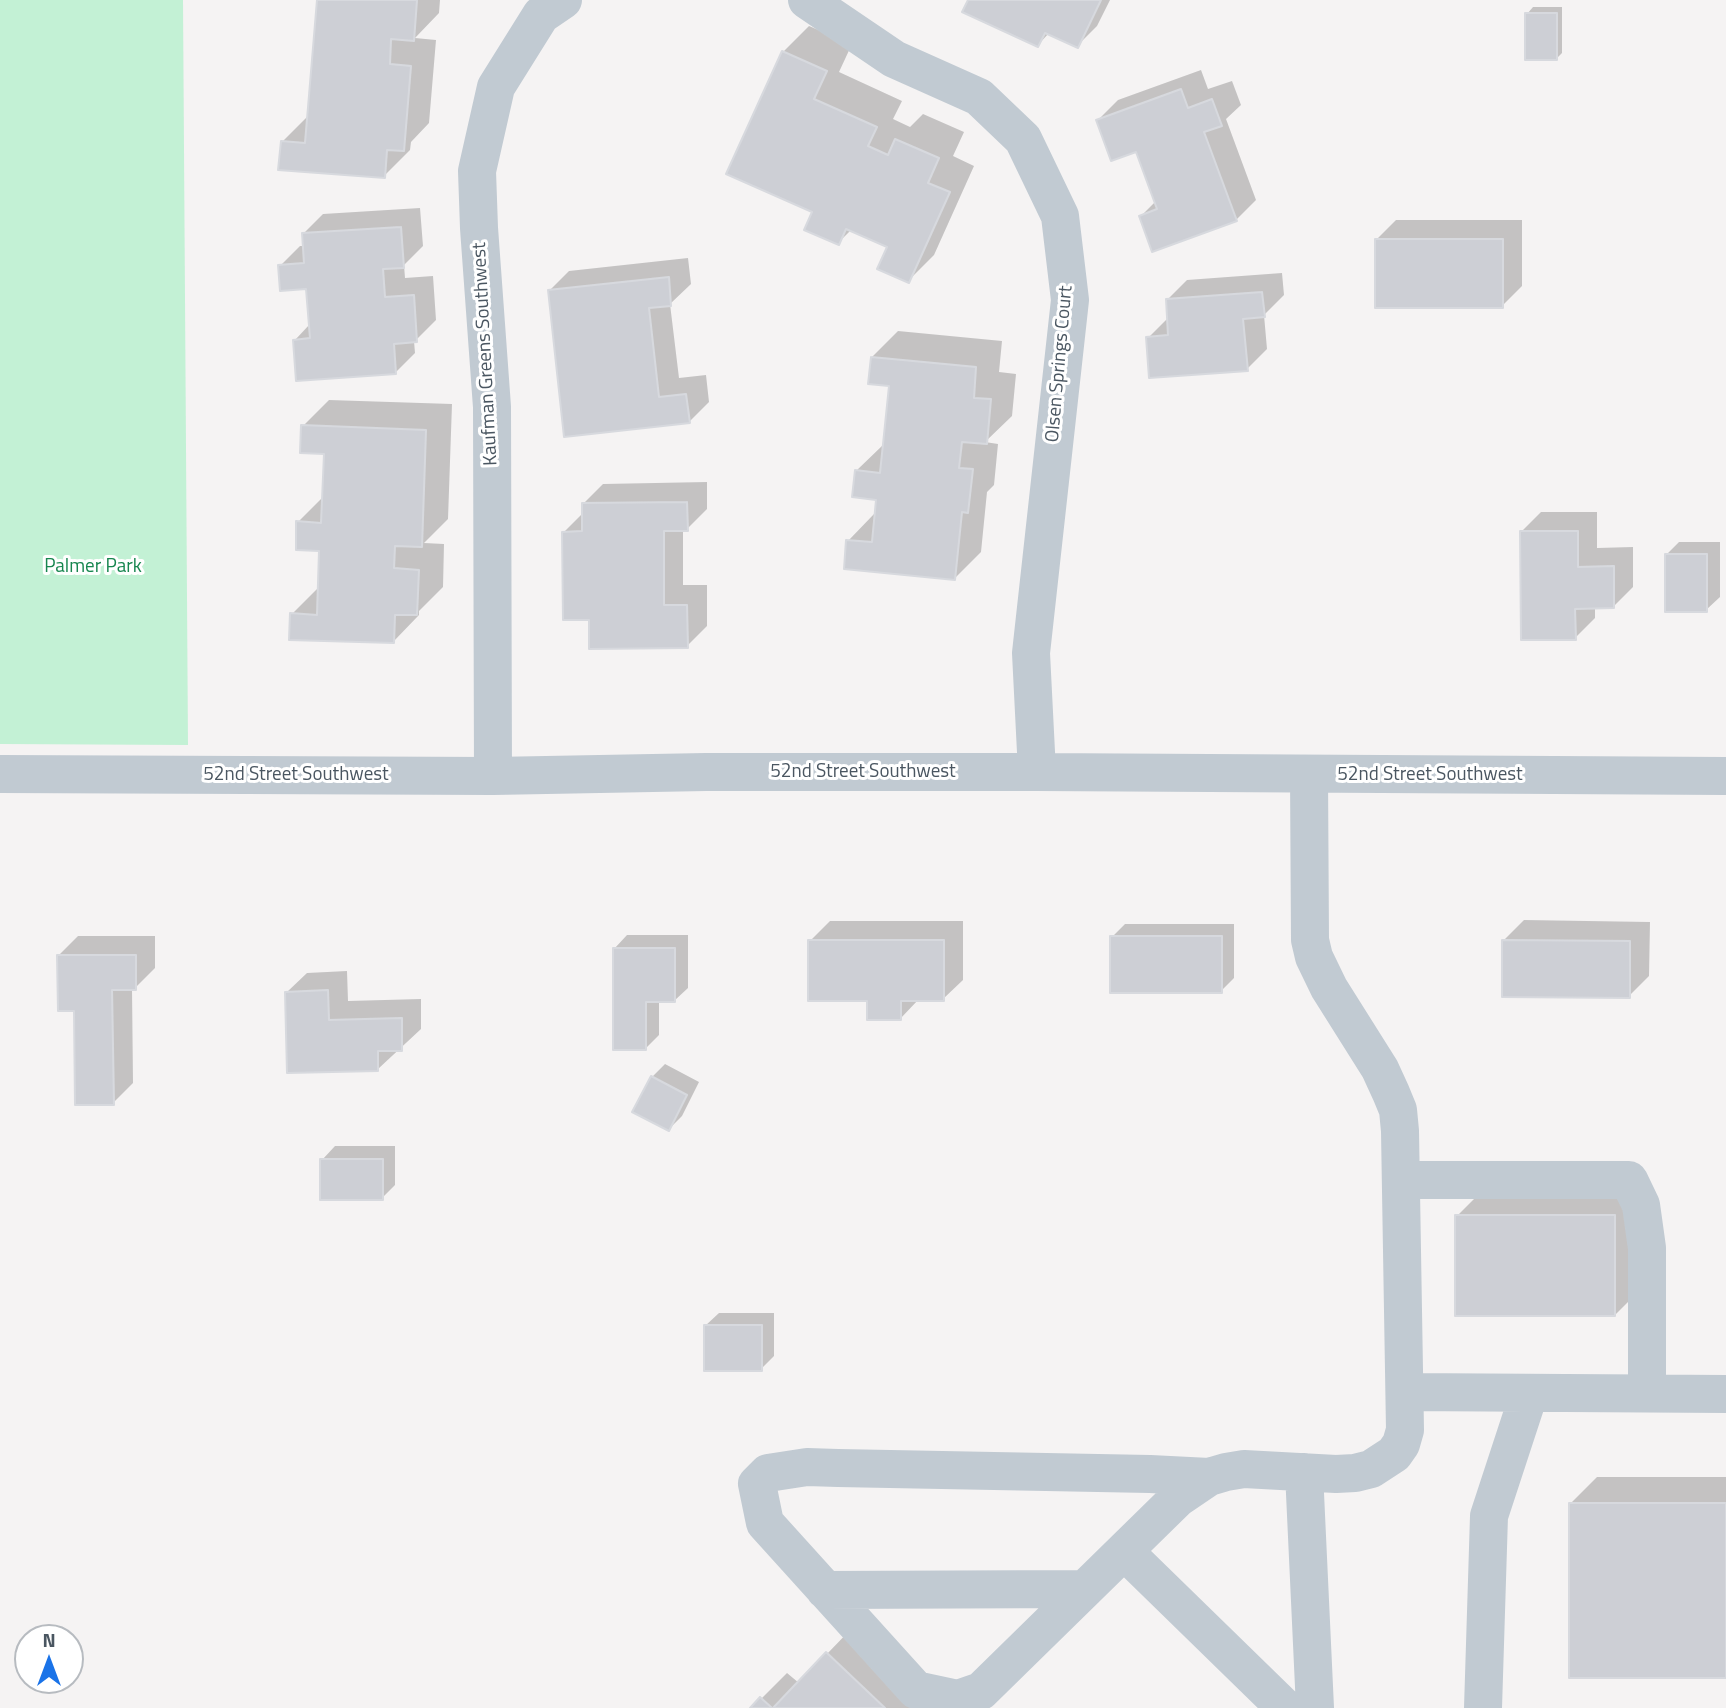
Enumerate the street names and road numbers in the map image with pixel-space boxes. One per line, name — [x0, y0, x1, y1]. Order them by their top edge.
street label: Kaufman Greens Southwest — [469, 242, 503, 466]
street label: Olsen Springs Court — [1042, 285, 1078, 443]
street label: 52nd Street Southwest — [770, 761, 956, 783]
street label: 52nd Street Southwest — [203, 764, 389, 786]
street label: 52nd Street Southwest — [1337, 764, 1523, 786]

